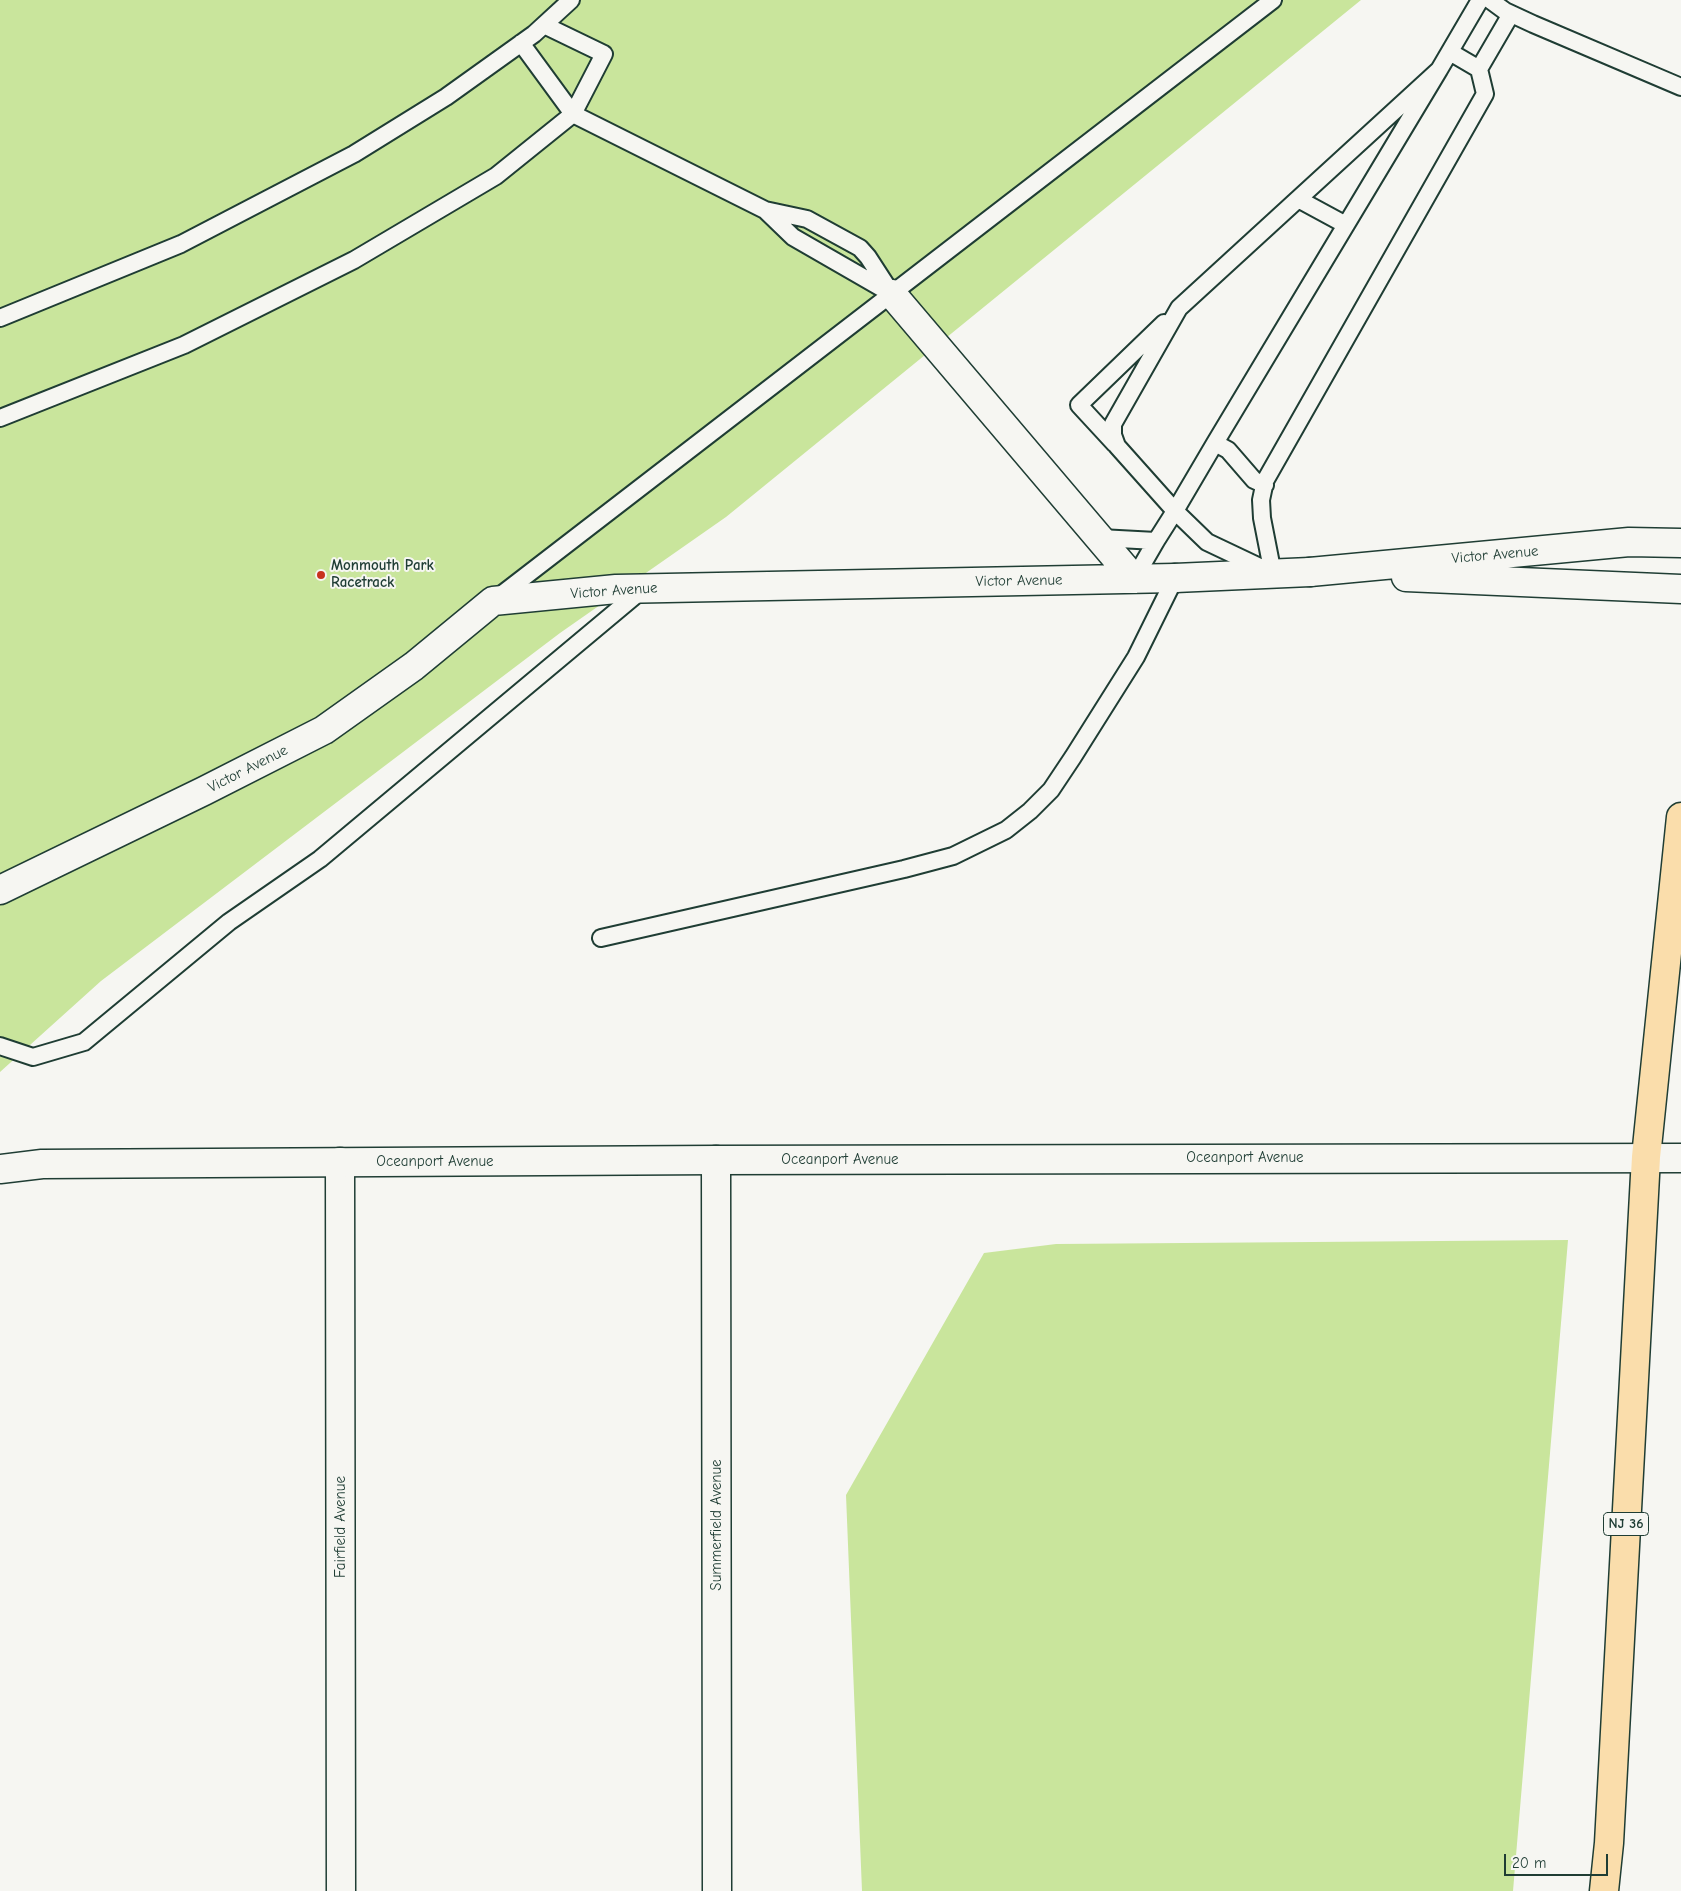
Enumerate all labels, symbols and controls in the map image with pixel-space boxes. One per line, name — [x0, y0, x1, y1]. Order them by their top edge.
street label: Victor Avenue — [1451, 542, 1539, 568]
place label: Monmouth Park Racetrack — [331, 557, 434, 592]
marker: Monmouth Park Racetrack — [315, 569, 327, 581]
street label: Victor Avenue — [975, 571, 1063, 591]
street label: Victor Avenue — [570, 579, 658, 603]
street label: Victor Avenue — [205, 741, 291, 797]
street label: Oceanport Avenue — [1186, 1149, 1304, 1167]
street label: Oceanport Avenue — [781, 1151, 899, 1169]
street label: Oceanport Avenue — [376, 1153, 494, 1171]
street label: Summerfield Avenue — [708, 1459, 726, 1591]
street label: Fairfield Avenue — [332, 1476, 350, 1578]
road number: NJ 36 — [1604, 1512, 1648, 1536]
scale bar — [1506, 1844, 1610, 1876]
text: 20 m — [1512, 1854, 1546, 1872]

